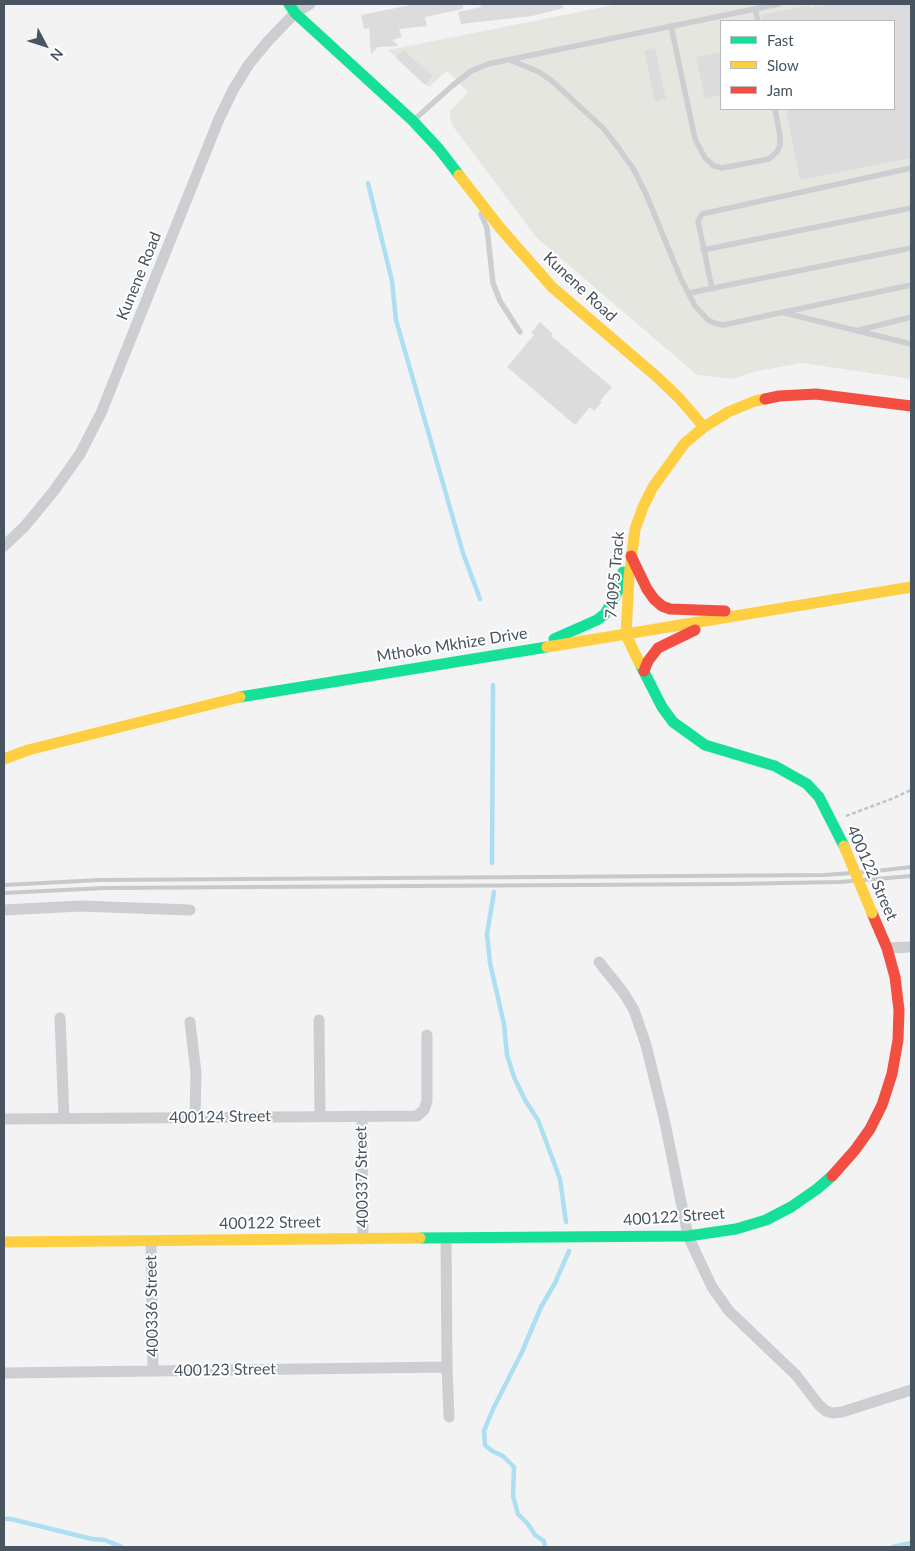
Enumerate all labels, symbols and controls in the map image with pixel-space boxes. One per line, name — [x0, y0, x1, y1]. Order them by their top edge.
north arrow — [20, 20, 70, 70]
legend — [720, 20, 895, 110]
text: Fast — [767, 31, 794, 49]
text: N — [47, 45, 67, 65]
text: Slow — [767, 56, 799, 74]
text: Jam — [767, 81, 793, 99]
street label: Kunene Road — [113, 229, 165, 323]
street label: Kunene Road — [539, 248, 621, 326]
street label: 74095 Track — [602, 531, 628, 619]
street label: Mthoko Mkhize Drive — [375, 624, 529, 666]
street label: 400122 Street — [843, 823, 901, 923]
street label: 400124 Street — [169, 1107, 271, 1127]
street label: 400337 Street — [352, 1126, 372, 1228]
street label: 400122 Street — [623, 1204, 725, 1230]
street label: 400122 Street — [219, 1213, 321, 1233]
street label: 400336 Street — [142, 1255, 162, 1357]
street label: 400123 Street — [174, 1360, 276, 1380]

